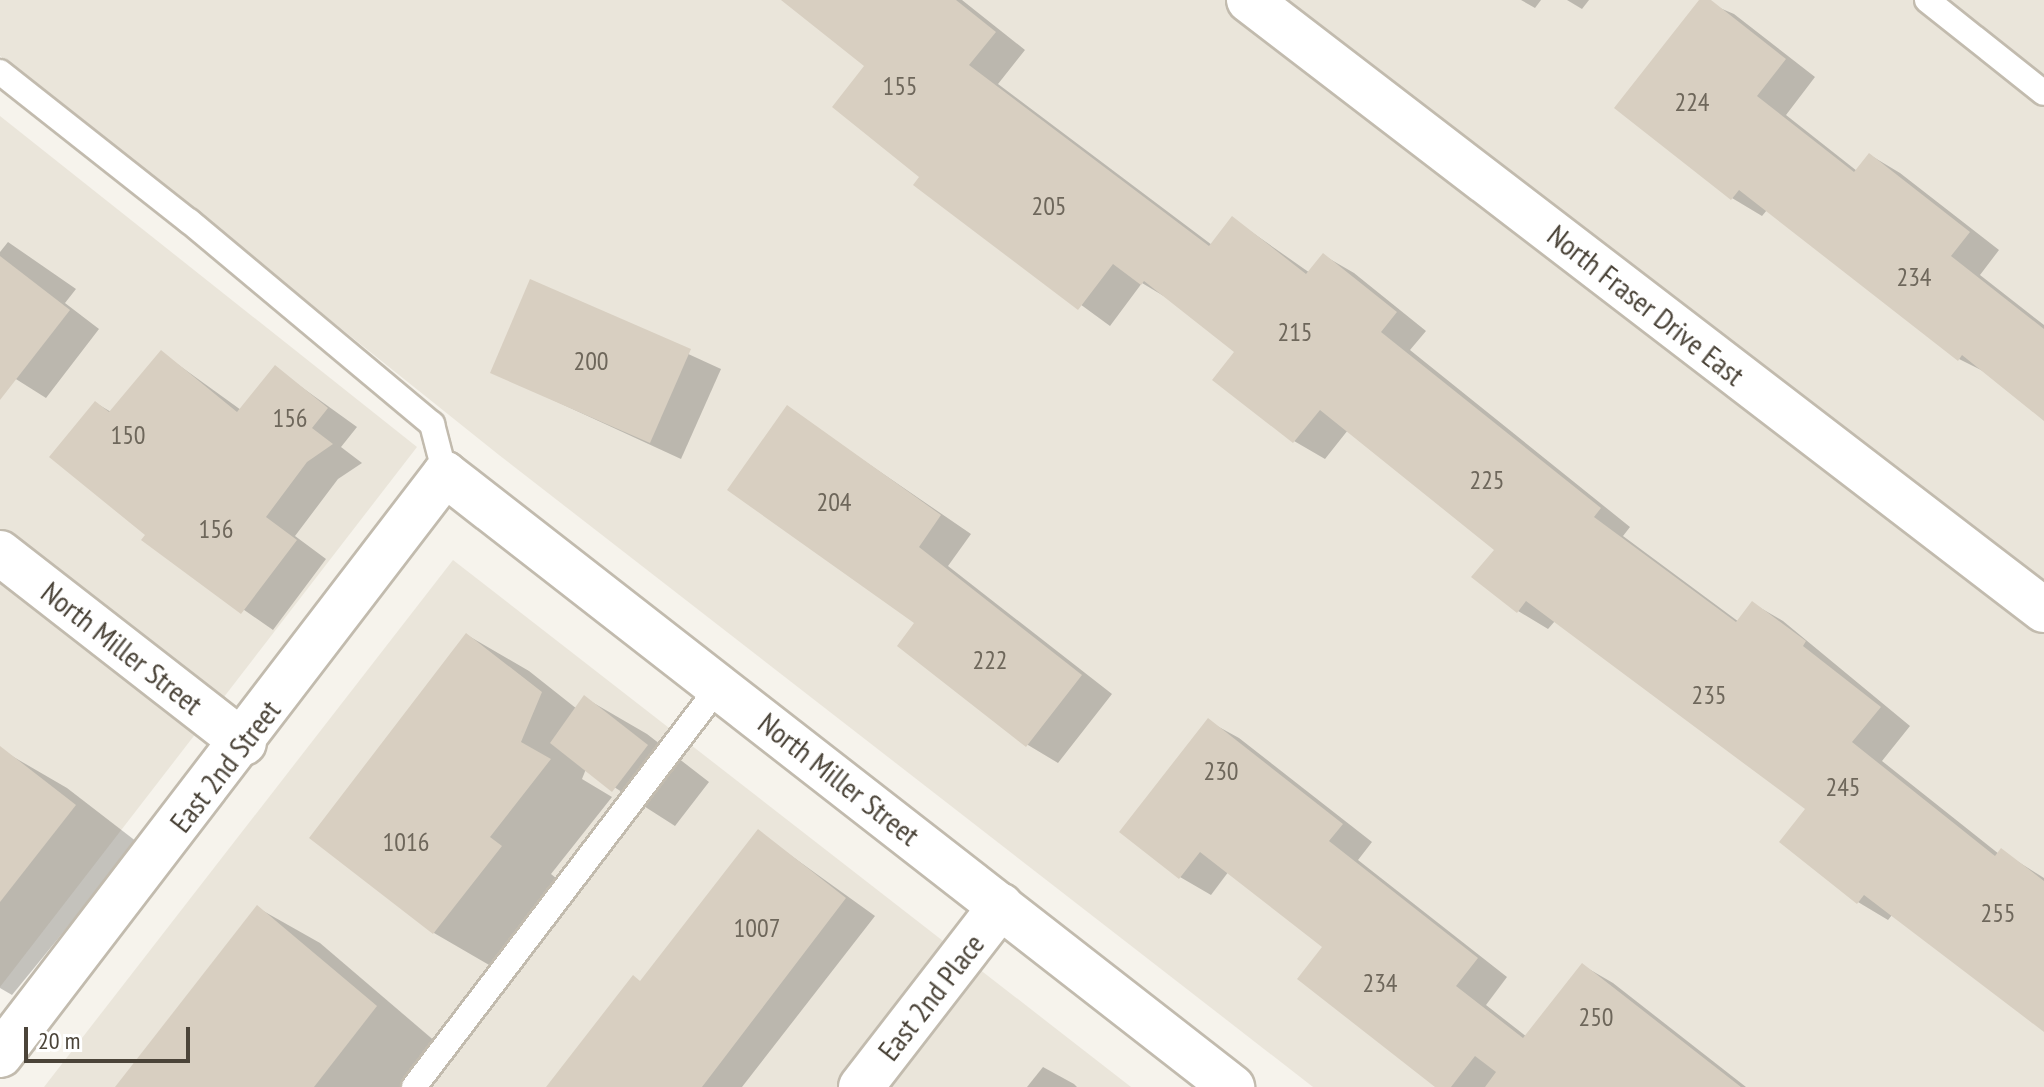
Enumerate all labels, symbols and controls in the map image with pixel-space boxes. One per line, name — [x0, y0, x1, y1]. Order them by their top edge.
house number: 155 — [882, 70, 918, 102]
house number: 224 — [1674, 86, 1710, 118]
house number: 205 — [1031, 190, 1067, 222]
street label: North Fraser Drive East — [1540, 217, 1752, 393]
house number: 234 — [1896, 261, 1932, 293]
house number: 215 — [1277, 316, 1313, 348]
house number: 200 — [573, 345, 609, 377]
house number: 156 — [272, 402, 308, 434]
house number: 150 — [110, 419, 146, 451]
house number: 225 — [1469, 464, 1505, 496]
house number: 204 — [816, 486, 852, 518]
house number: 156 — [198, 513, 234, 545]
street label: North Miller Street — [34, 574, 210, 722]
house number: 222 — [972, 644, 1008, 676]
house number: 235 — [1691, 679, 1727, 711]
street label: East 2nd Street — [162, 693, 288, 839]
street label: North Miller Street — [751, 705, 927, 853]
house number: 230 — [1203, 755, 1239, 787]
house number: 245 — [1825, 771, 1861, 803]
house number: 1016 — [383, 826, 429, 858]
house number: 255 — [1980, 897, 2016, 929]
house number: 1007 — [734, 912, 780, 944]
street label: East 2nd Place — [870, 927, 992, 1067]
house number: 234 — [1362, 967, 1398, 999]
house number: 250 — [1578, 1001, 1614, 1033]
scale bar — [28, 1011, 194, 1061]
text: 20 m — [38, 1025, 80, 1056]

